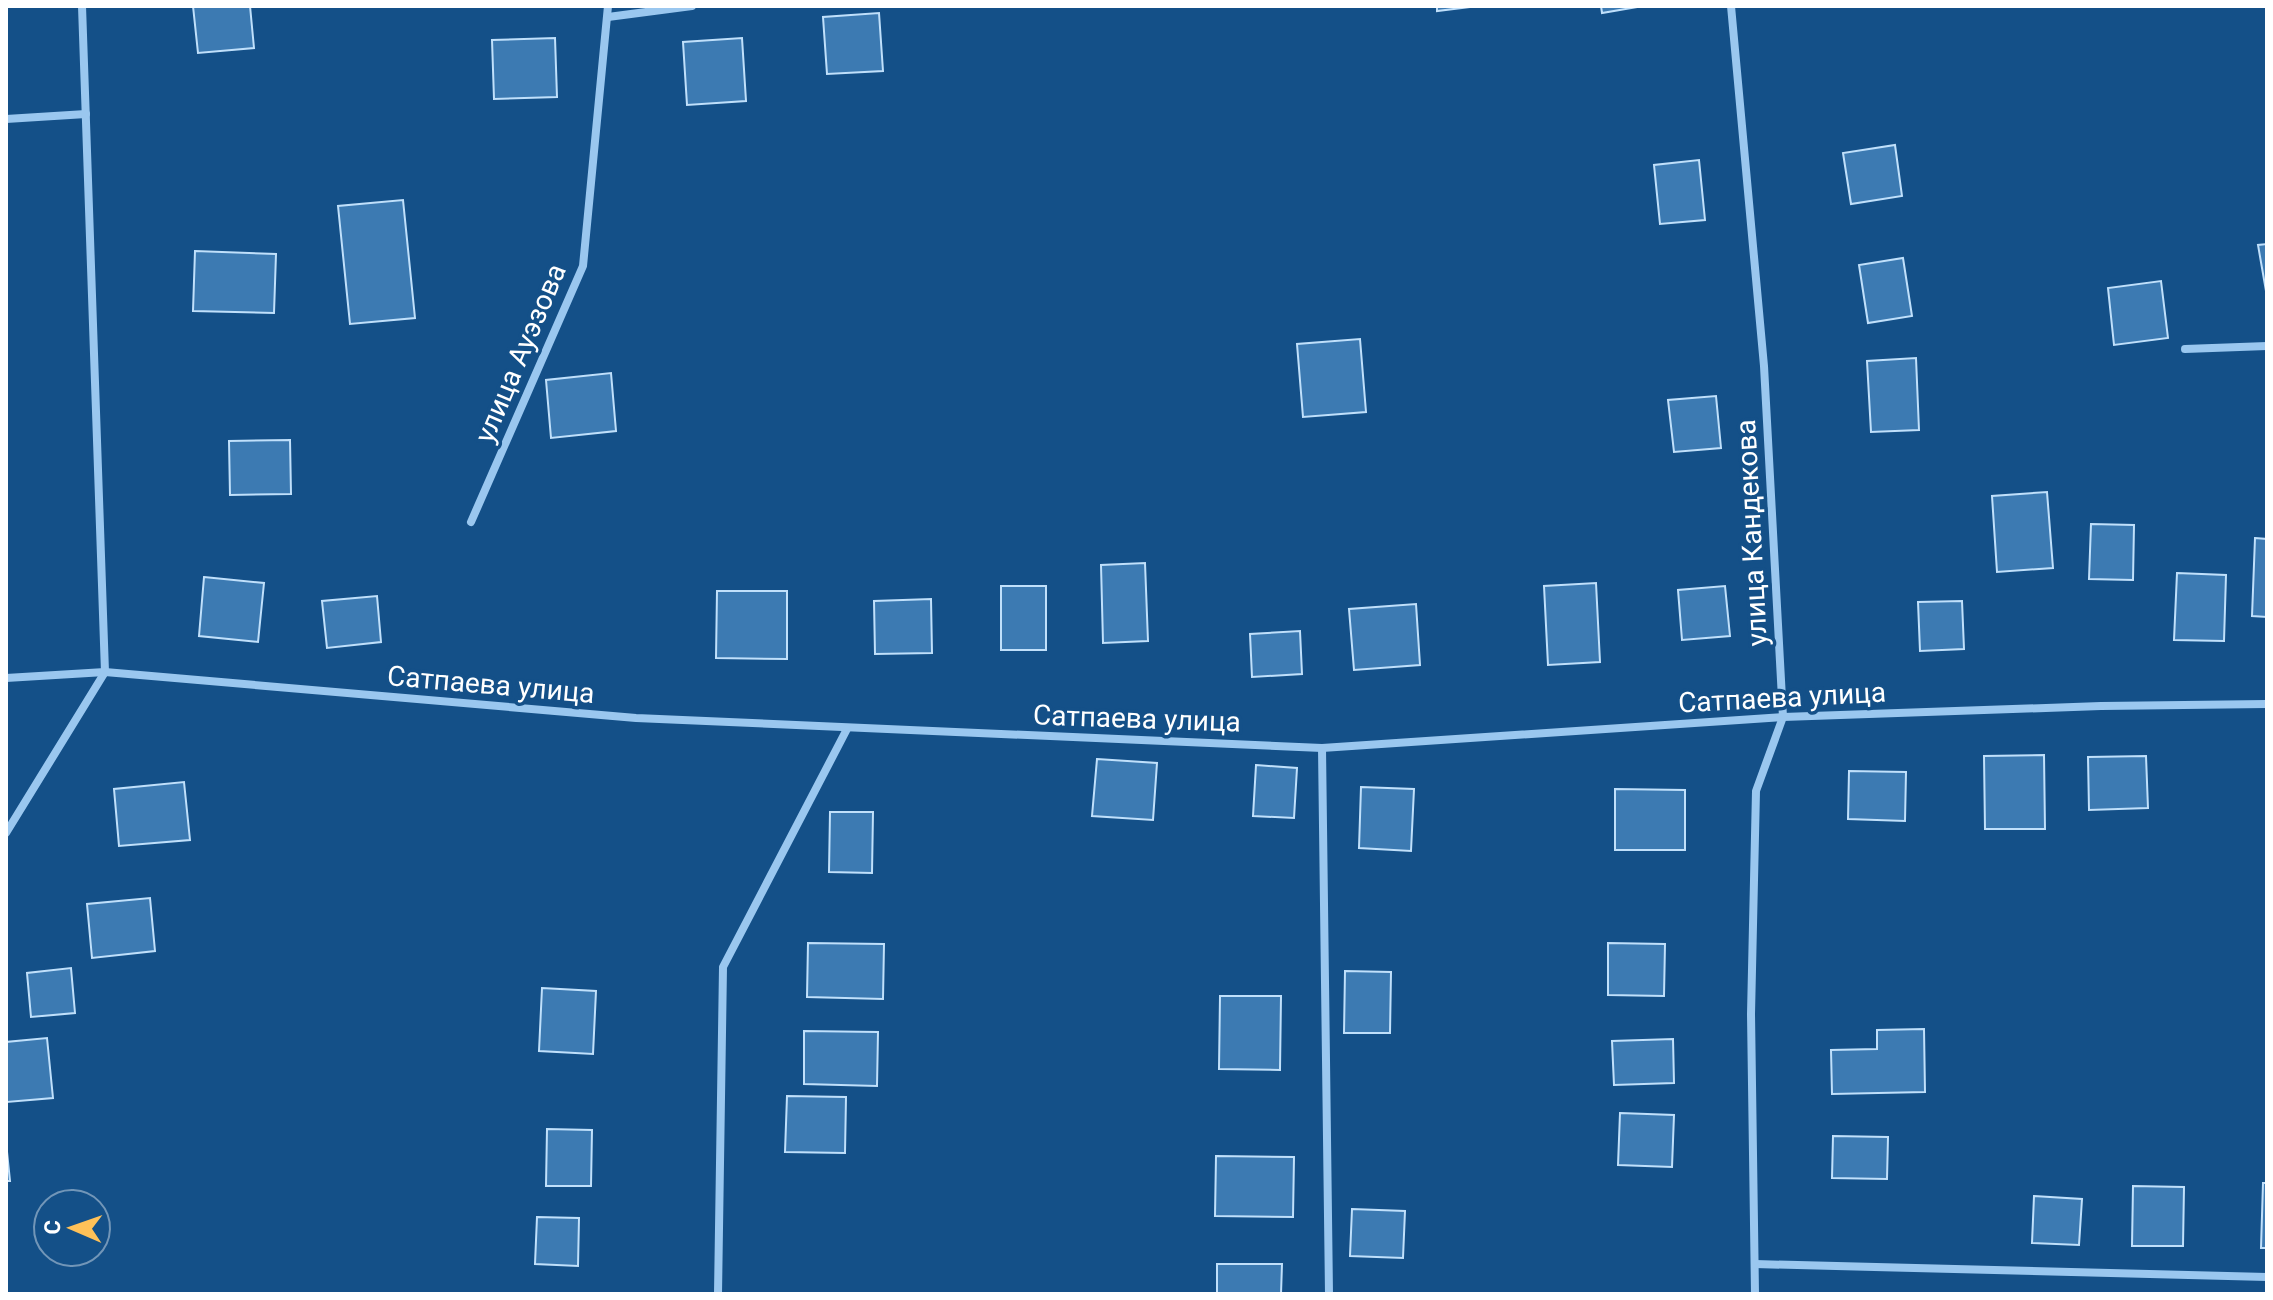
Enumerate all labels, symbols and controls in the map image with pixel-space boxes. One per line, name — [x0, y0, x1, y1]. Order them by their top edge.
street label: улица Ауэзова — [468, 259, 573, 448]
street label: улица Кандекова — [1729, 419, 1774, 647]
street label: Сатпаева улица — [386, 659, 596, 710]
street label: Сатпаева улица — [1677, 676, 1887, 719]
street label: Сатпаева улица — [1032, 698, 1241, 739]
north arrow — [32, 1188, 112, 1268]
text: С — [40, 1220, 65, 1235]

